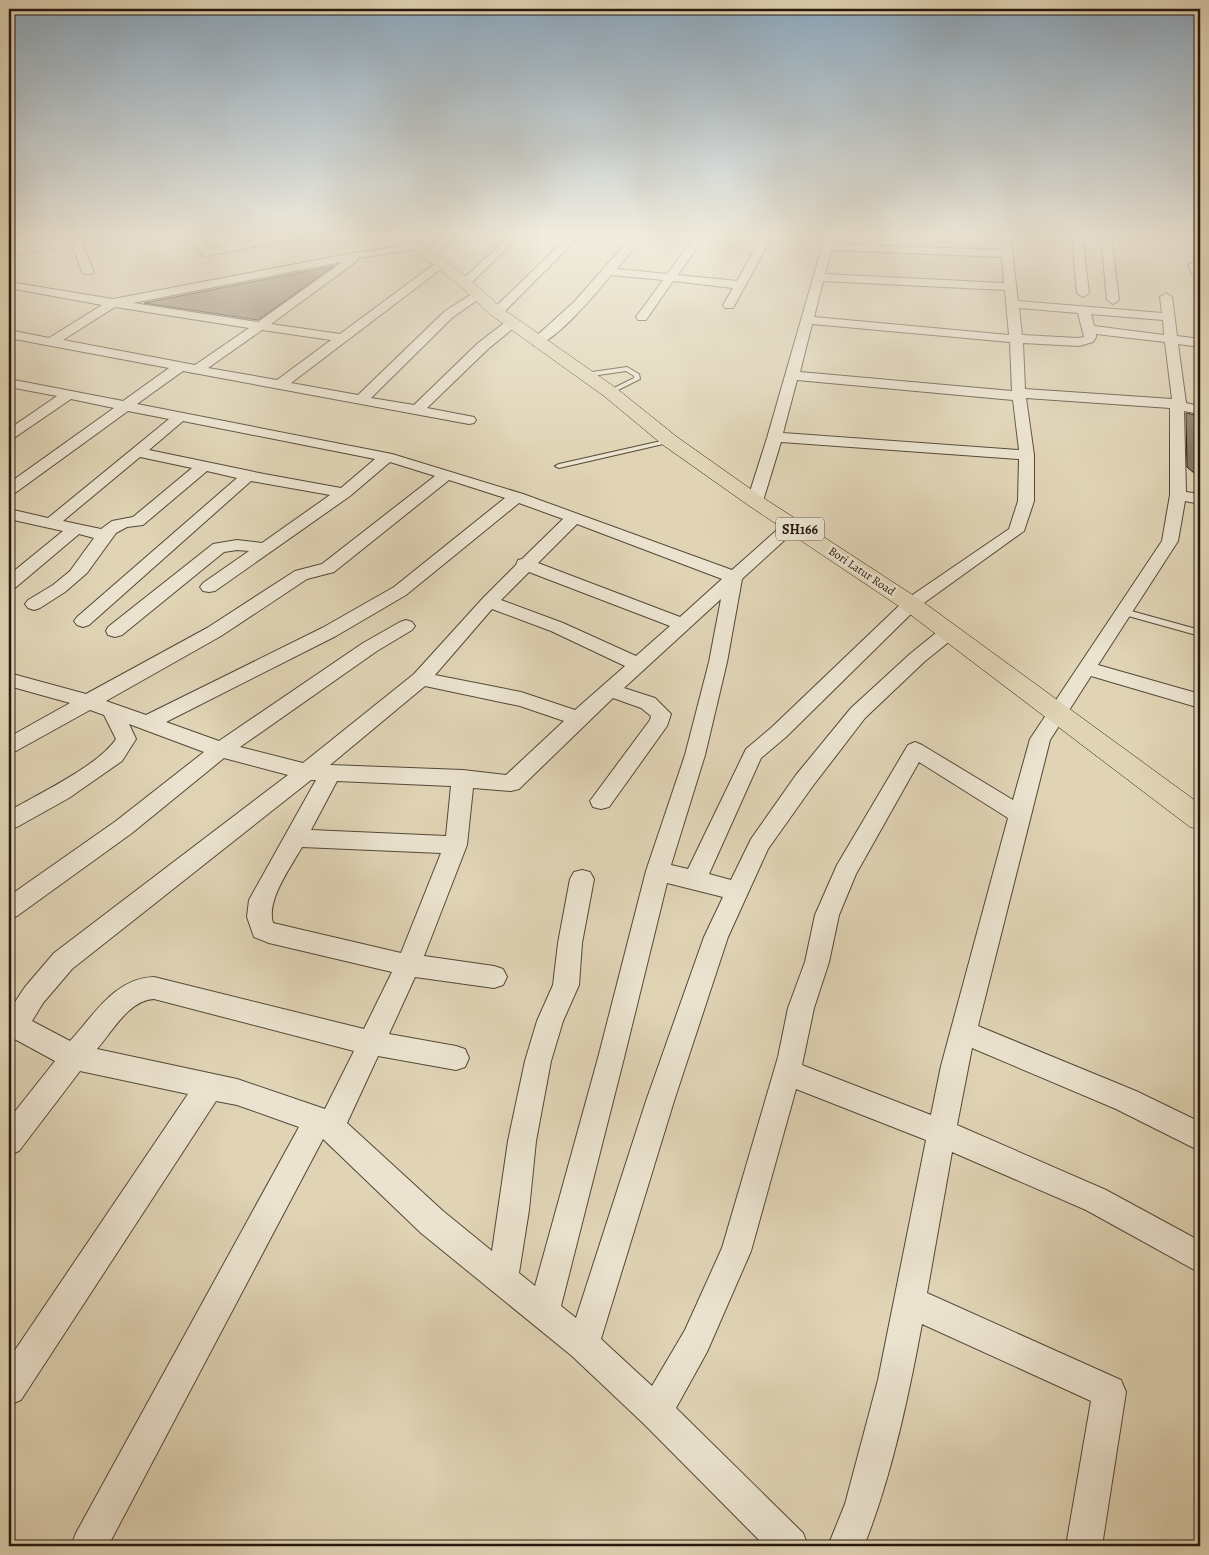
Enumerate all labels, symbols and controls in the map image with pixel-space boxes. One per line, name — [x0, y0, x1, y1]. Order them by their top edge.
road number: SH166 — [776, 518, 824, 540]
street label: Bori Latur Road — [825, 543, 899, 600]

